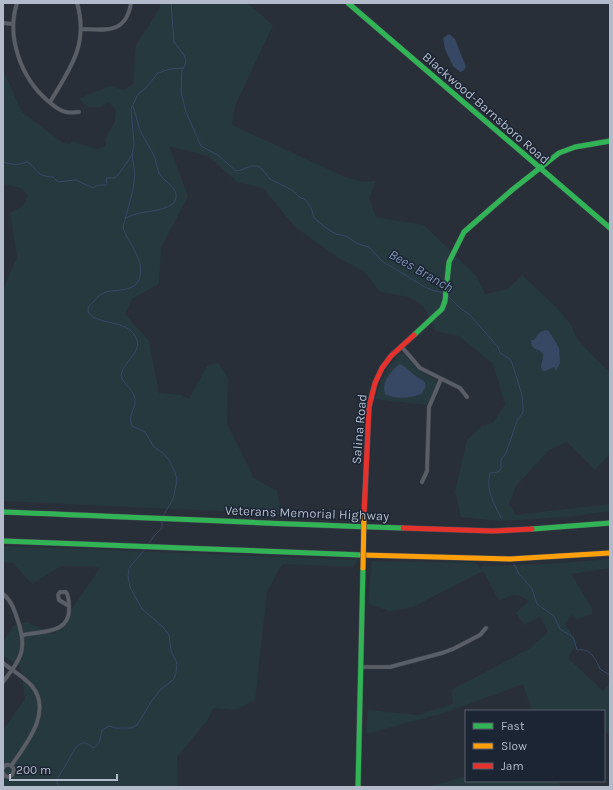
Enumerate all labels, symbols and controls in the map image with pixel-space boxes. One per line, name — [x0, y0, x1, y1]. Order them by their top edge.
street label: Blackwood-Barnsboro Road — [420, 49, 552, 167]
water label: Bees Branch — [386, 246, 456, 296]
street label: Salina Road — [348, 393, 370, 465]
street label: Veterans Memorial Highway — [225, 503, 389, 523]
legend — [465, 710, 605, 782]
text: Fast — [501, 719, 525, 733]
text: Slow — [501, 739, 527, 753]
scale bar — [10, 756, 117, 782]
text: Jam — [501, 759, 524, 773]
text: 200 m — [16, 763, 51, 777]

